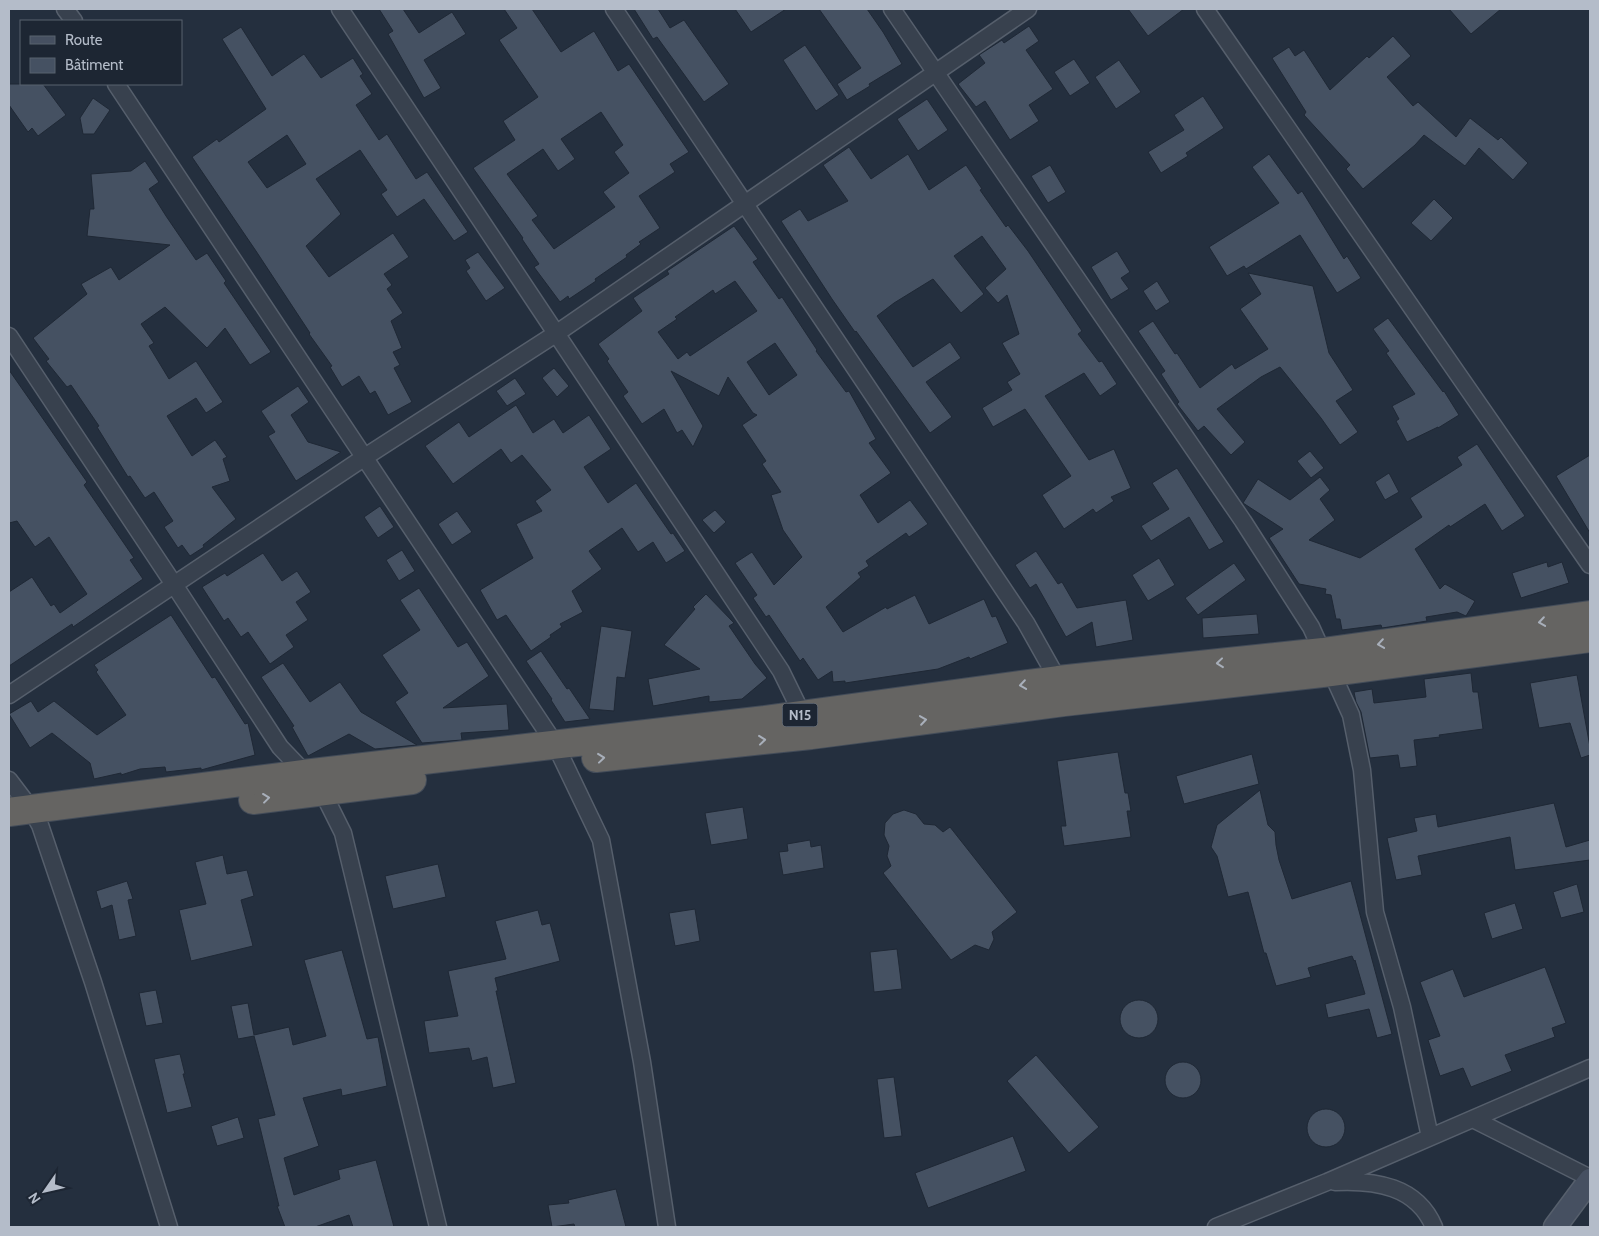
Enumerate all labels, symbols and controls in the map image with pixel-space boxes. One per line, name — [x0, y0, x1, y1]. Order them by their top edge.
legend — [20, 20, 182, 85]
text: Route — [65, 31, 103, 49]
text: Bâtiment — [65, 56, 123, 74]
one-way arrow — [1538, 616, 1546, 627]
one-way arrow — [1377, 639, 1385, 649]
one-way arrow — [1215, 657, 1223, 668]
one-way arrow — [1019, 679, 1027, 690]
road number: N15 — [782, 704, 818, 726]
one-way arrow — [920, 715, 928, 726]
one-way arrow — [759, 735, 767, 746]
one-way arrow — [597, 752, 605, 763]
one-way arrow — [262, 793, 270, 804]
north arrow — [20, 1166, 70, 1216]
text: N — [24, 1189, 44, 1207]

